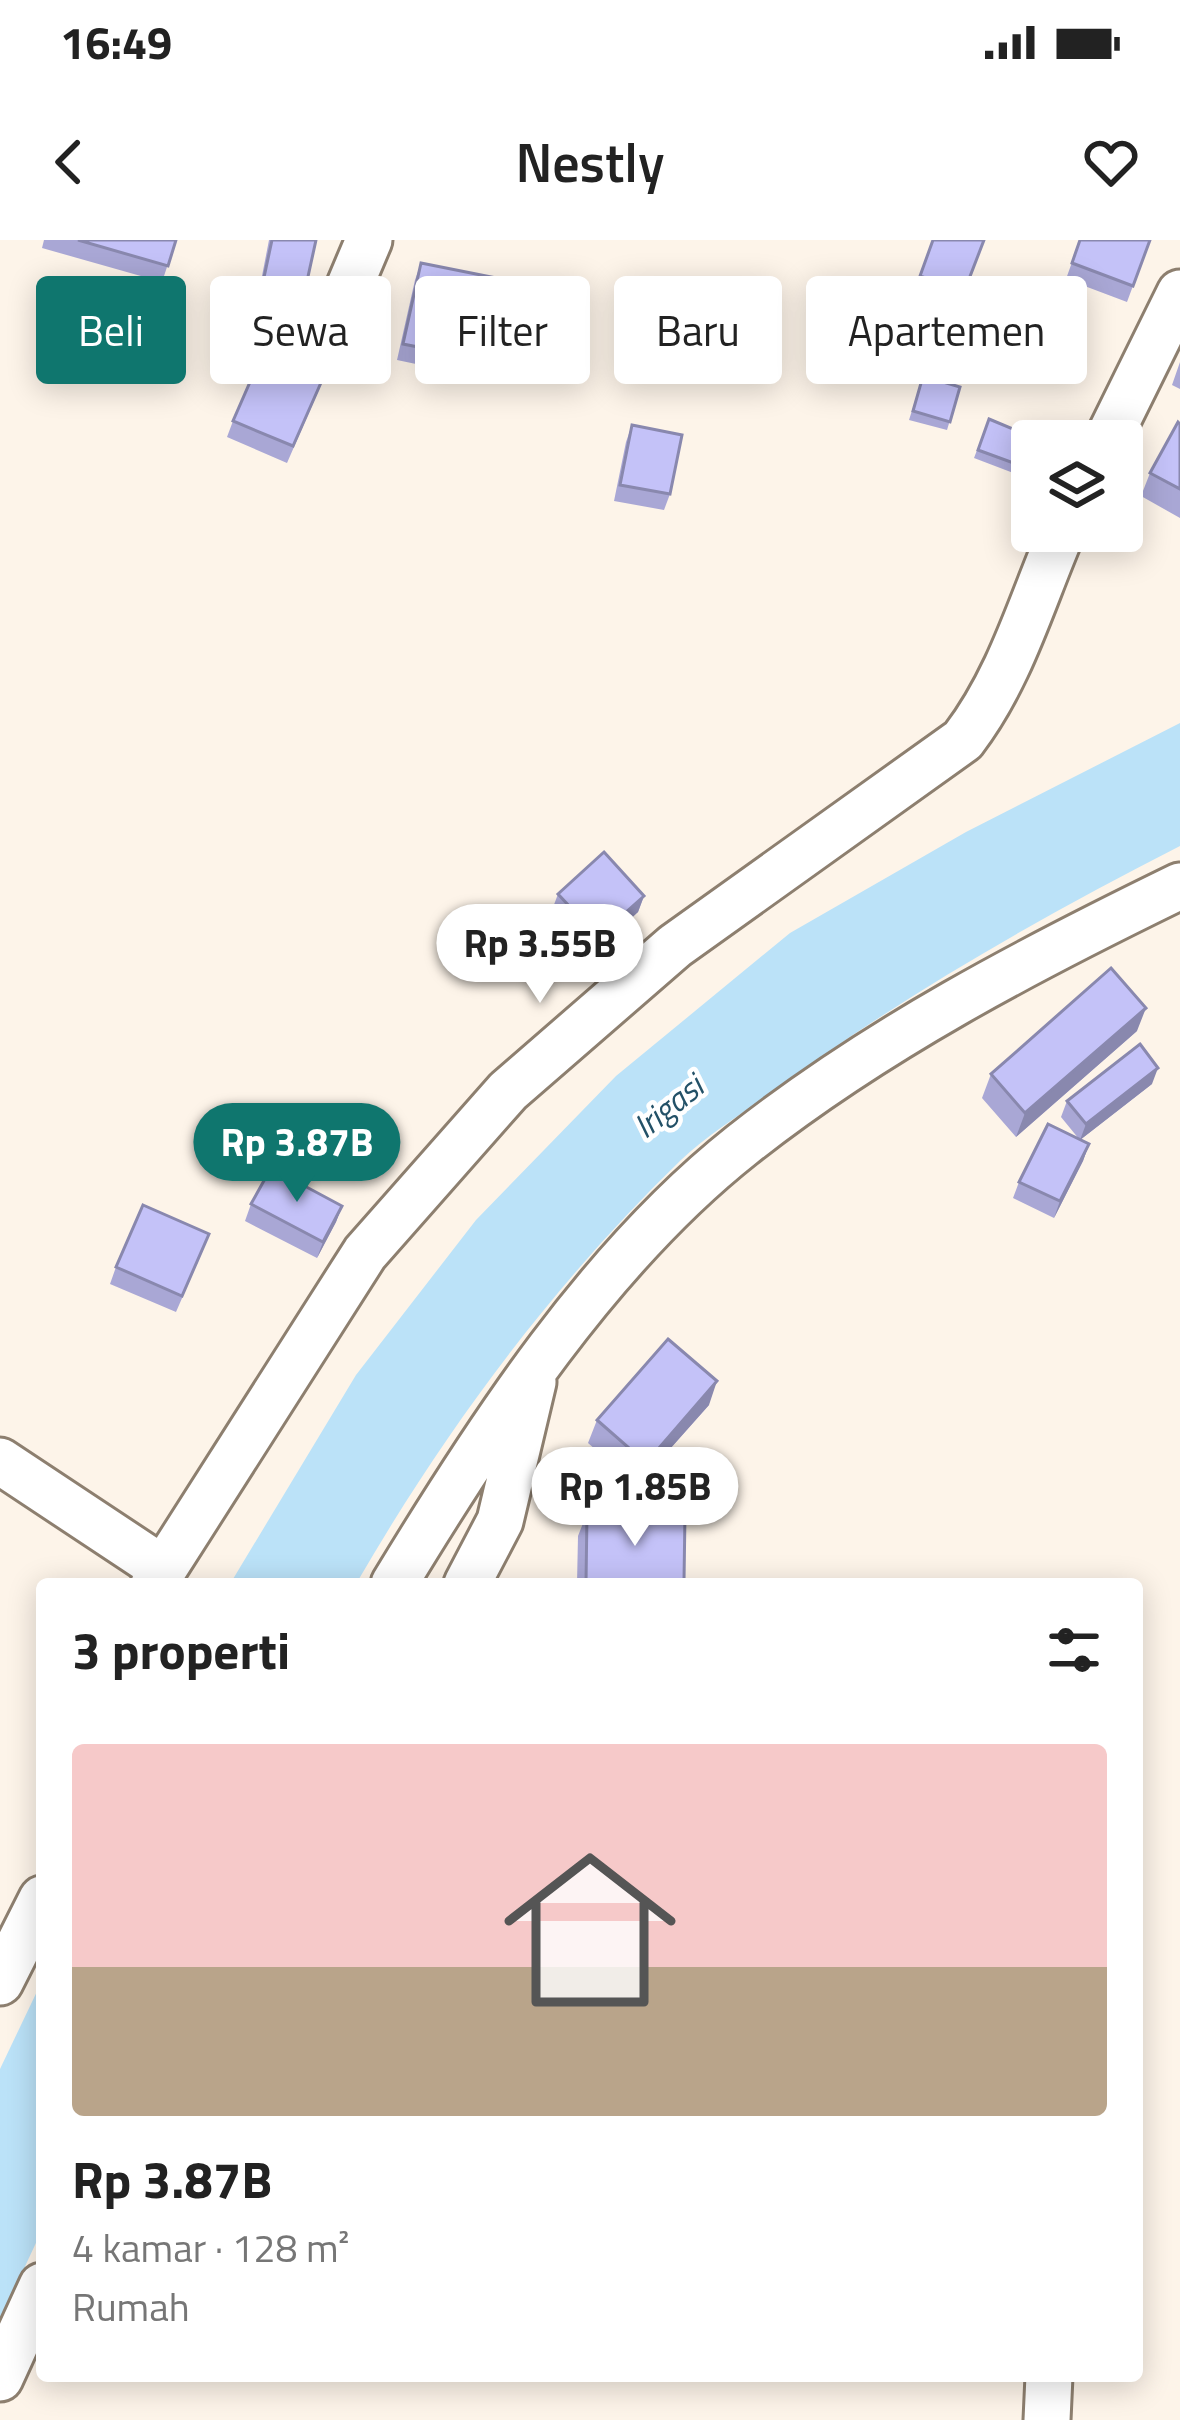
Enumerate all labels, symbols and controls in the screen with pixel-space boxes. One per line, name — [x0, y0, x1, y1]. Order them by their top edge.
text: 16:49 — [60, 8, 172, 76]
text: Nestly — [515, 121, 665, 203]
icon: back — [36, 129, 102, 195]
icon: heart — [1078, 129, 1144, 195]
chip: Beli — [36, 276, 186, 384]
chip: Sewa — [210, 276, 391, 384]
chip: Filter — [415, 276, 590, 384]
chip: Baru — [614, 276, 782, 384]
chip: Apartemen — [806, 276, 1087, 384]
map controls — [1011, 420, 1143, 552]
button: layers — [1011, 420, 1143, 552]
pin: Rp 3.55B — [416, 904, 664, 1006]
text: Rp 3.55B — [463, 913, 617, 972]
water label: Irigasi — [622, 1060, 716, 1150]
pin: Rp 3.87B — [173, 1103, 421, 1205]
text: Rp 3.87B — [220, 1112, 374, 1171]
pin: Rp 1.85B — [511, 1447, 759, 1549]
text: Rp 1.85B — [558, 1456, 712, 1515]
text: 3 properti — [72, 1611, 290, 1689]
icon: filters — [1041, 1617, 1107, 1683]
icon: home — [482, 1822, 698, 2038]
text: Rp 3.87B — [72, 2140, 272, 2218]
text: 4 kamar · 128 m² — [72, 2218, 349, 2277]
text: Rumah — [72, 2277, 190, 2336]

